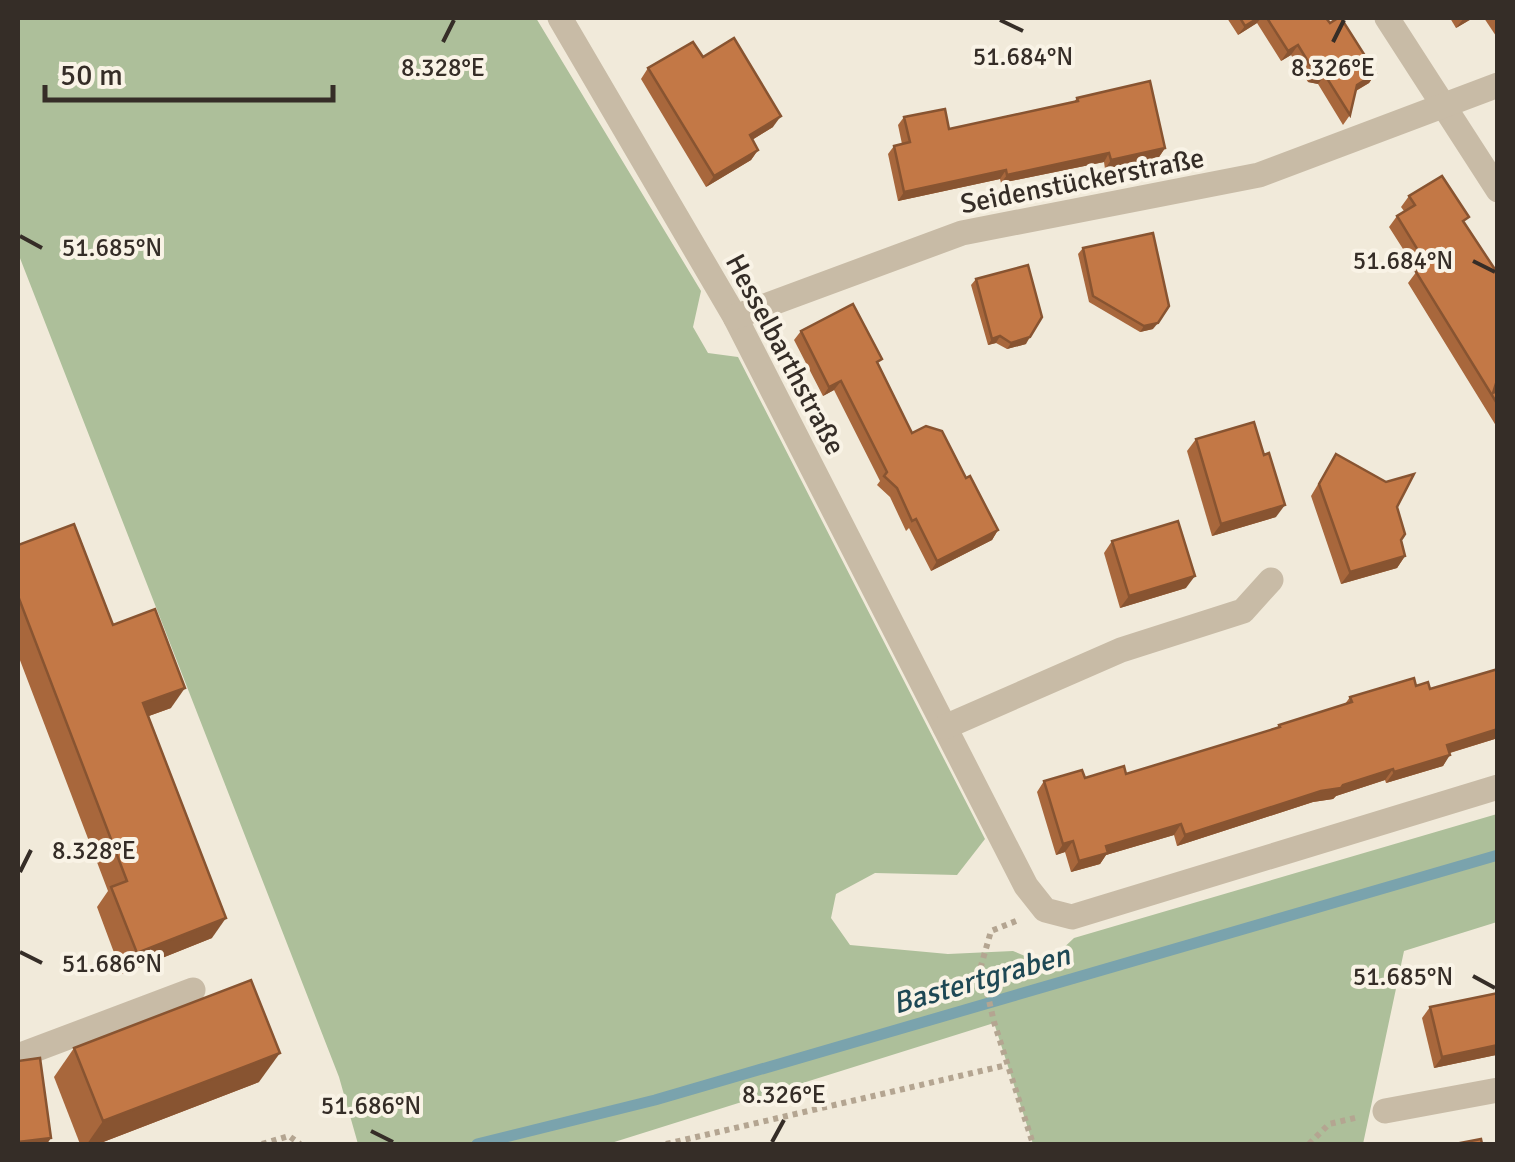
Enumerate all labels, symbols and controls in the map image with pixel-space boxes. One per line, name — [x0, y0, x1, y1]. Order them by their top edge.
scale bar — [45, 40, 332, 102]
text: 51.684°N — [973, 41, 1073, 72]
text: 8.328°E — [401, 52, 485, 83]
text: 8.326°E — [1291, 52, 1375, 83]
text: 50 m — [60, 57, 123, 94]
street label: Seidenstückerstraße — [957, 141, 1207, 221]
text: 51.685°N — [62, 232, 162, 263]
text: 51.684°N — [1353, 245, 1453, 276]
street label: Hesselbarthstraße — [718, 248, 852, 461]
text: 8.328°E — [52, 835, 136, 866]
water label: Bastertgraben — [888, 936, 1076, 1022]
text: 51.686°N — [62, 948, 162, 979]
text: 51.685°N — [1353, 961, 1453, 992]
text: 8.326°E — [742, 1079, 826, 1110]
text: 51.686°N — [321, 1090, 421, 1121]

